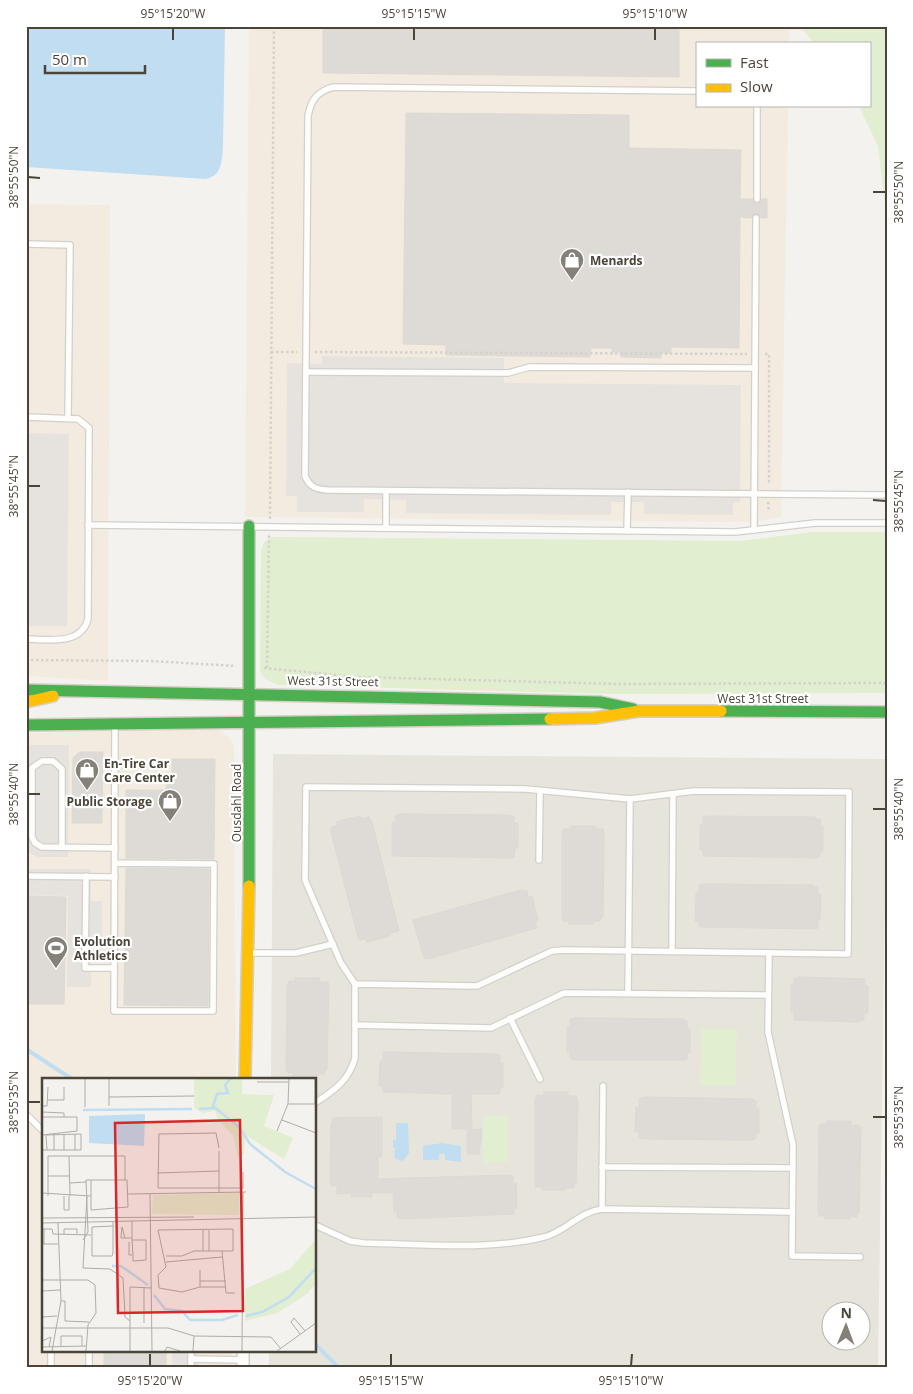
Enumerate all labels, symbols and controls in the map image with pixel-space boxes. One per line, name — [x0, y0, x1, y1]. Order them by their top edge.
text: 95°15'20"W — [141, 5, 205, 22]
text: 95°15'15"W — [382, 5, 446, 22]
text: 95°15'10"W — [623, 5, 687, 22]
scale bar — [45, 42, 145, 74]
legend — [696, 42, 870, 108]
text: 50 m — [52, 49, 87, 69]
text: Fast — [740, 52, 769, 72]
text: Slow — [740, 76, 773, 96]
text: 38°55'50"N — [5, 146, 22, 208]
text: 38°55'50"N — [890, 161, 907, 223]
shop icon: Menards — [559, 247, 585, 281]
place label: Menards — [590, 252, 643, 269]
text: 38°55'45"N — [5, 455, 22, 517]
text: 38°55'45"N — [890, 470, 907, 532]
street label: West 31st Street — [287, 672, 379, 690]
street label: West 31st Street — [717, 690, 809, 707]
place label: En-Tire Car Care Center — [104, 755, 175, 786]
shop icon: En-Tire Car Care Center — [74, 757, 100, 791]
text: 38°55'40"N — [5, 763, 22, 825]
street label: Ousdahl Road — [228, 764, 245, 842]
text: 38°55'40"N — [890, 778, 907, 840]
shop icon: Public Storage — [157, 788, 183, 822]
place label: Public Storage — [67, 793, 152, 810]
place label: Evolution Athletics — [74, 933, 131, 964]
sports icon: Evolution Athletics — [43, 935, 69, 969]
text: 38°55'35"N — [5, 1071, 22, 1133]
inset map — [42, 1078, 316, 1352]
text: 38°55'35"N — [890, 1086, 907, 1148]
north arrow — [820, 1302, 870, 1352]
text: N — [840, 1303, 852, 1322]
text: 95°15'20"W — [118, 1372, 182, 1389]
text: 95°15'15"W — [359, 1372, 423, 1389]
text: 95°15'10"W — [599, 1372, 663, 1389]

